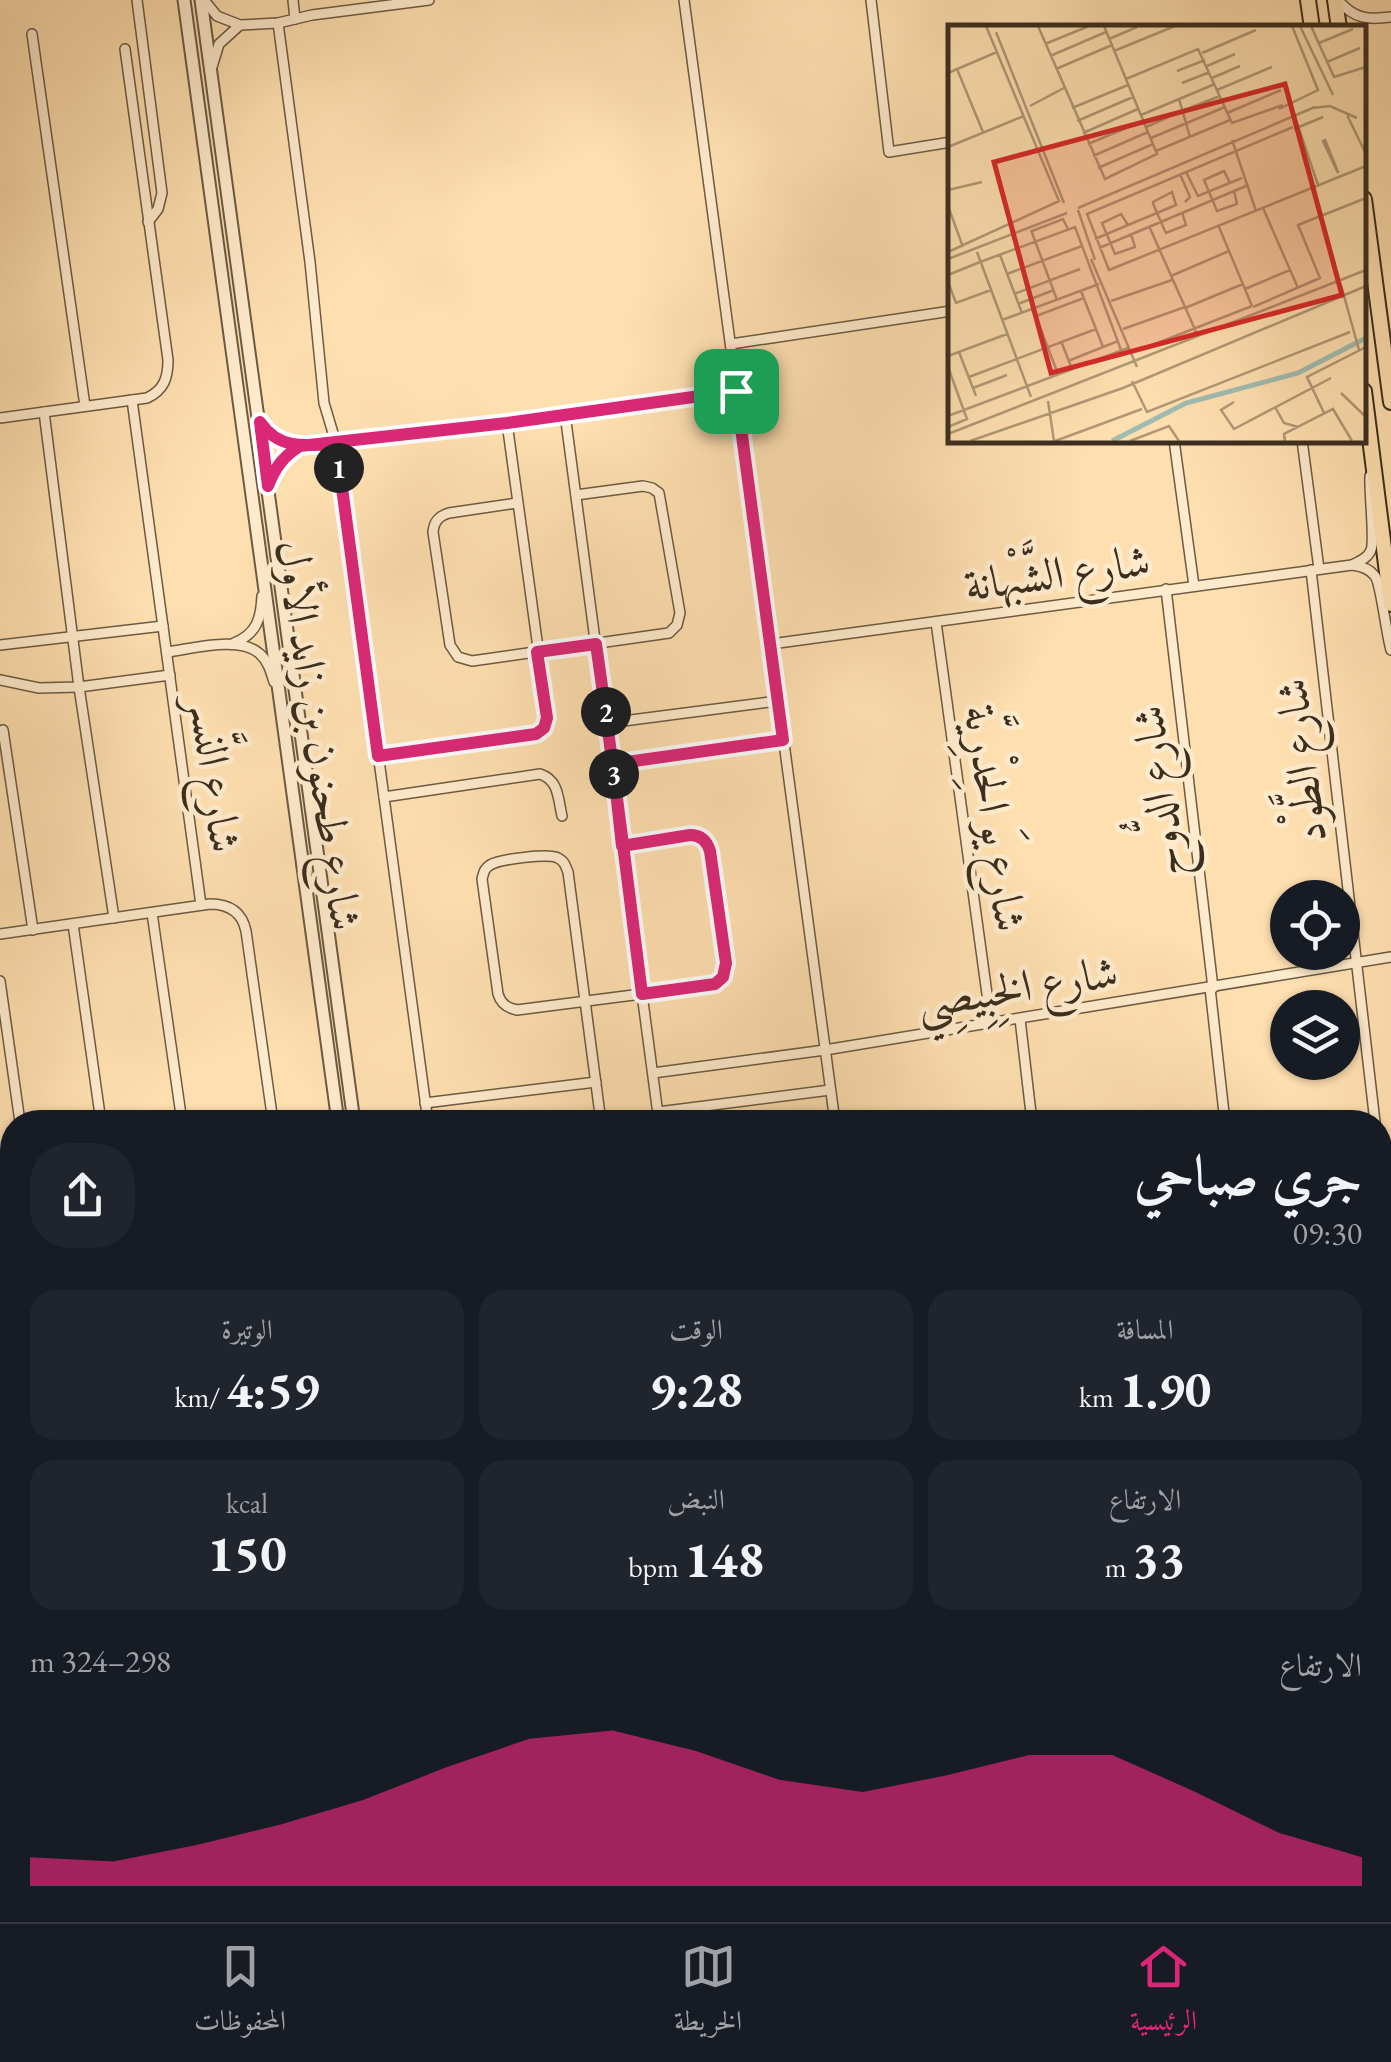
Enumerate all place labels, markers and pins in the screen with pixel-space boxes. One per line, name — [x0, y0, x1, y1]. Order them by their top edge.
pin — [694, 349, 779, 434]
pin: 1 — [314, 443, 364, 493]
pin: 2 — [581, 687, 631, 737]
pin: 3 — [589, 749, 639, 799]

